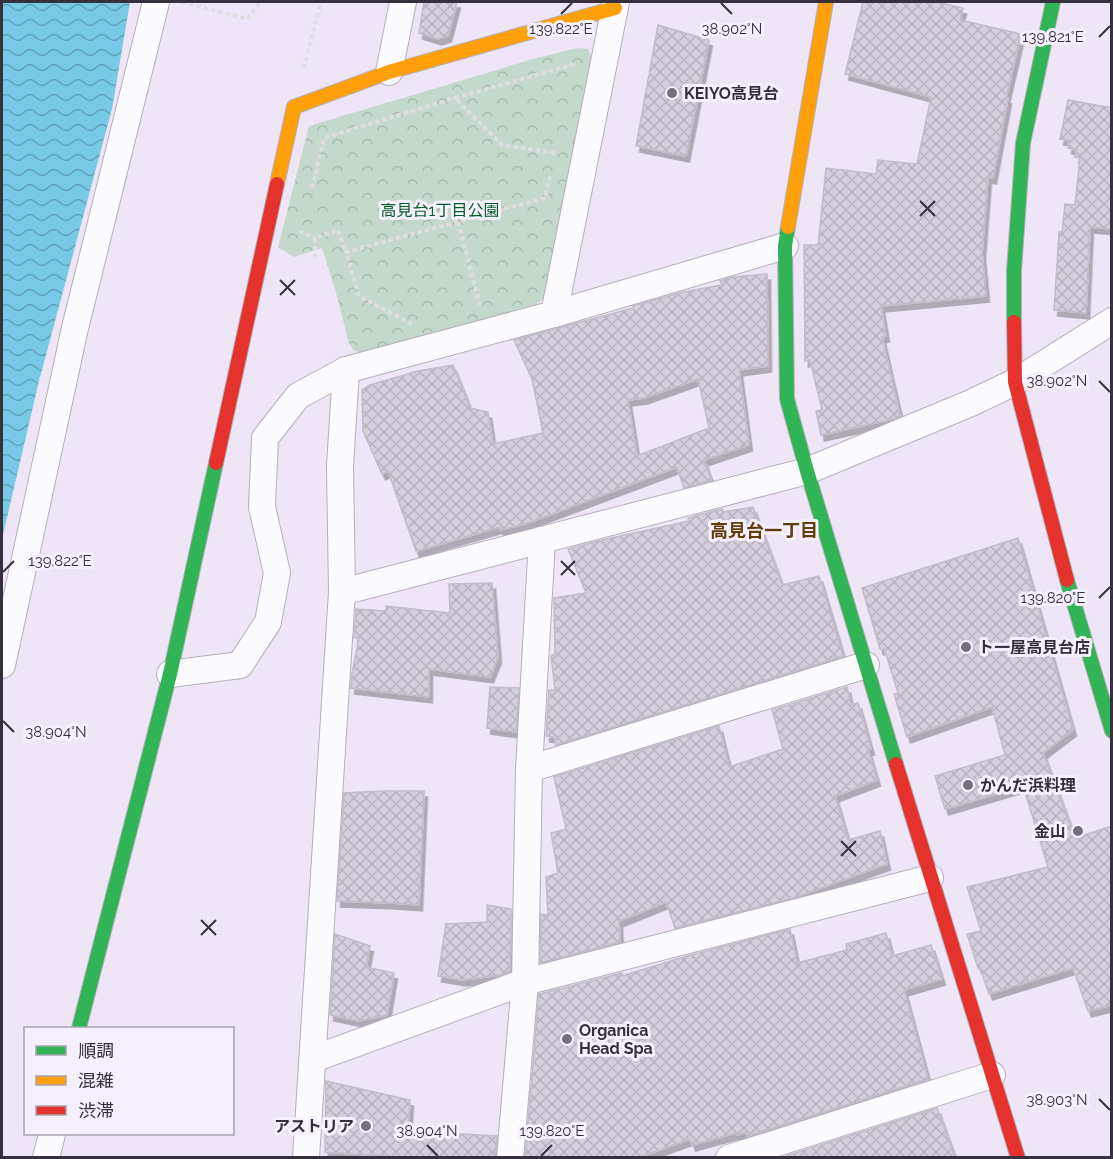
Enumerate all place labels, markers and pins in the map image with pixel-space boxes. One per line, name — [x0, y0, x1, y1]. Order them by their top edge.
place label: KEIYO高見台 — [684, 84, 779, 103]
marker: KEIYO高見台 — [665, 86, 679, 100]
place label: ト一屋高見台店 — [978, 638, 1090, 657]
marker: ト一屋高見台店 — [959, 640, 973, 654]
place label: かんだ浜料理 — [980, 776, 1076, 795]
marker: かんだ浜料理 — [961, 778, 975, 792]
place label: 金山 — [1034, 822, 1066, 841]
marker: 金山 — [1071, 824, 1085, 838]
place label: Organica Head Spa — [579, 1021, 653, 1058]
marker: Organica Head Spa — [560, 1032, 574, 1046]
place label: アストリア — [274, 1117, 354, 1136]
marker: アストリア — [359, 1119, 373, 1133]

